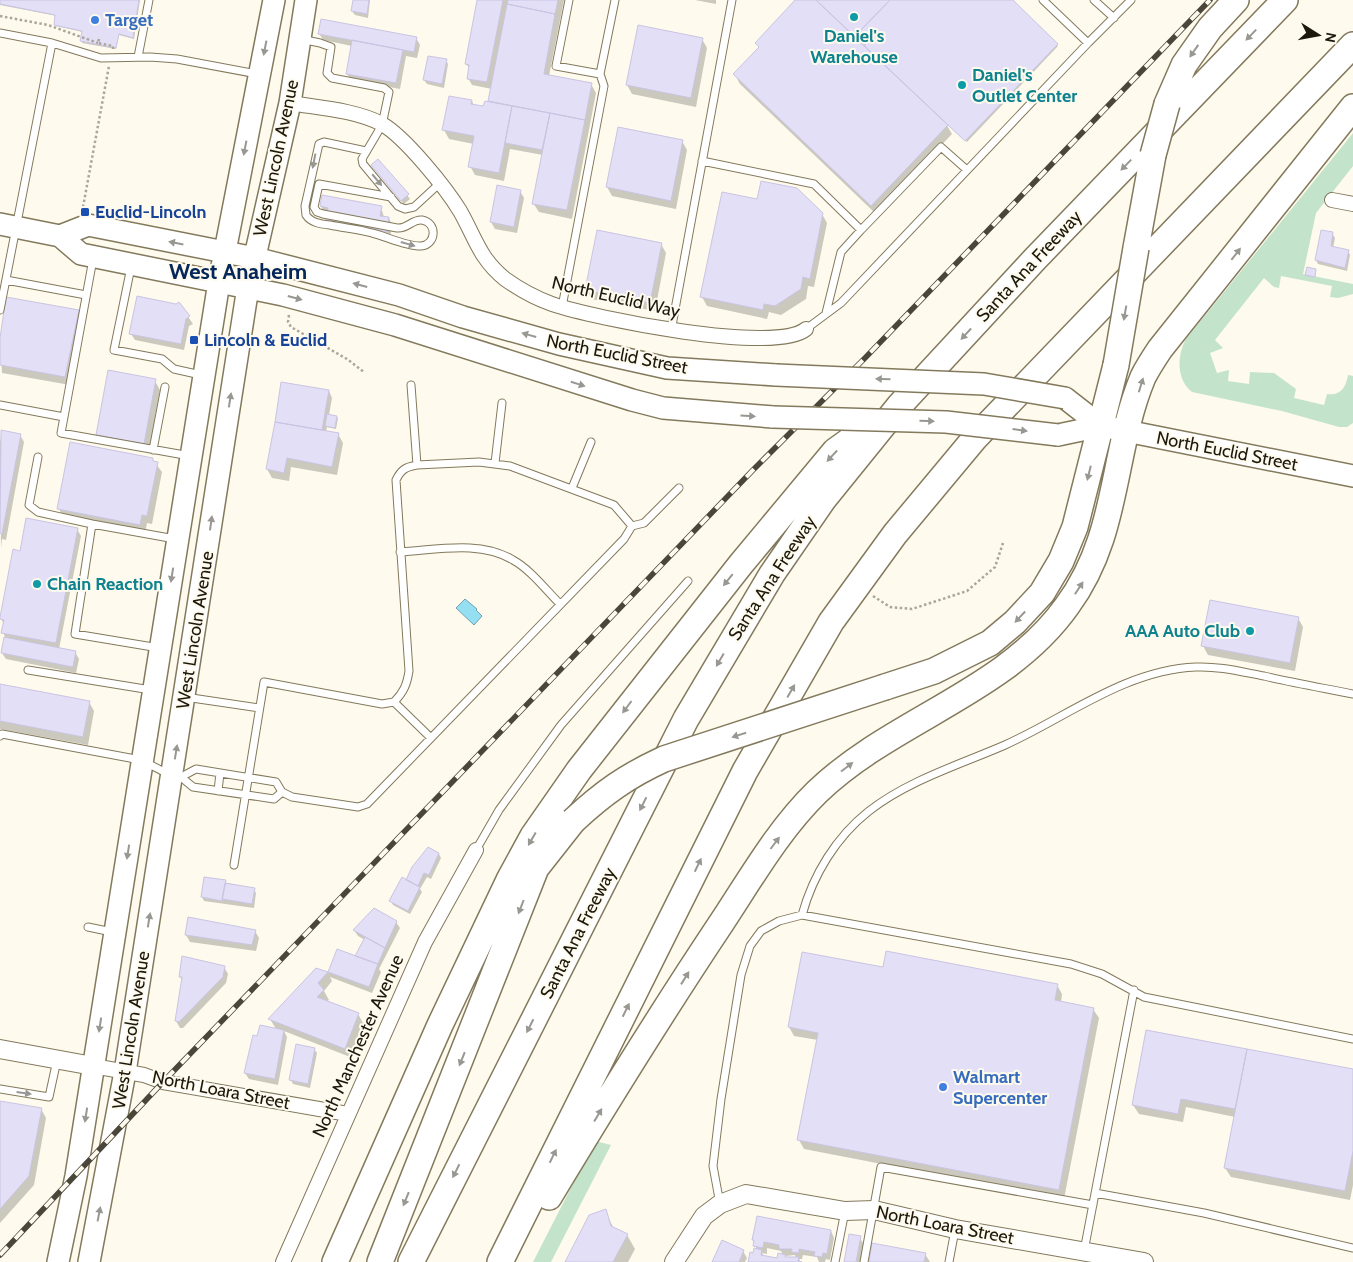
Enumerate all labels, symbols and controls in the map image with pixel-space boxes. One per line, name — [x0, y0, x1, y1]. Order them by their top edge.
place label: Target — [105, 9, 153, 31]
north arrow — [1293, 10, 1343, 60]
marker: Daniel's Warehouse — [848, 11, 860, 23]
marker: Target — [89, 14, 101, 26]
place label: Daniel's Warehouse — [810, 25, 898, 68]
one-way arrow — [1245, 29, 1257, 41]
text: N — [1321, 31, 1341, 44]
one-way arrow — [260, 40, 268, 56]
one-way arrow — [1189, 44, 1199, 58]
place label: Daniel's Outlet Center — [972, 64, 1077, 107]
street label: West Lincoln Avenue — [249, 78, 303, 238]
marker: Daniel's Outlet Center — [956, 79, 968, 91]
one-way arrow — [241, 140, 249, 156]
one-way arrow — [310, 153, 318, 168]
one-way arrow — [1120, 158, 1132, 170]
one-way arrow — [371, 174, 382, 187]
place label: Euclid-Lincoln — [95, 201, 206, 223]
marker: Euclid-Lincoln — [79, 206, 91, 218]
street label: Santa Ana Freeway — [972, 206, 1086, 326]
one-way arrow — [168, 239, 184, 247]
one-way arrow — [401, 240, 416, 248]
one-way arrow — [1230, 247, 1241, 260]
district label: West Anaheim — [169, 258, 307, 285]
street label: North Euclid Way — [550, 272, 682, 322]
one-way arrow — [352, 280, 367, 288]
one-way arrow — [288, 294, 303, 302]
one-way arrow — [1120, 306, 1128, 322]
one-way arrow — [960, 327, 972, 339]
place label: Lincoln & Euclid — [204, 329, 327, 351]
street label: North Euclid Street — [544, 330, 690, 378]
one-way arrow — [521, 331, 536, 339]
marker: Lincoln & Euclid — [188, 334, 200, 346]
one-way arrow — [875, 375, 891, 383]
one-way arrow — [1138, 377, 1145, 392]
one-way arrow — [571, 381, 586, 389]
one-way arrow — [226, 391, 234, 407]
one-way arrow — [740, 412, 756, 420]
one-way arrow — [919, 417, 935, 425]
one-way arrow — [1012, 426, 1028, 434]
street label: North Euclid Street — [1154, 427, 1300, 475]
one-way arrow — [826, 449, 838, 461]
one-way arrow — [1085, 466, 1093, 481]
street label: Santa Ana Freeway — [723, 511, 821, 645]
one-way arrow — [207, 515, 215, 531]
street label: West Lincoln Avenue — [172, 550, 218, 710]
one-way arrow — [168, 567, 176, 583]
place label: Chain Reaction — [47, 573, 163, 595]
one-way arrow — [722, 573, 733, 586]
marker: Chain Reaction — [31, 578, 43, 590]
one-way arrow — [1075, 581, 1084, 594]
one-way arrow — [1014, 611, 1026, 623]
place label: AAA Auto Club — [1125, 620, 1240, 642]
marker: AAA Auto Club — [1244, 625, 1256, 637]
one-way arrow — [716, 653, 724, 668]
one-way arrow — [787, 683, 795, 698]
one-way arrow — [621, 700, 632, 713]
one-way arrow — [732, 731, 747, 739]
one-way arrow — [172, 743, 180, 759]
one-way arrow — [840, 762, 854, 772]
one-way arrow — [639, 796, 647, 811]
one-way arrow — [527, 832, 536, 845]
one-way arrow — [770, 836, 780, 850]
one-way arrow — [123, 845, 131, 861]
one-way arrow — [694, 858, 702, 872]
street label: Santa Ana Freeway — [535, 864, 621, 1002]
one-way arrow — [517, 900, 525, 915]
one-way arrow — [146, 912, 154, 928]
street label: West Lincoln Avenue — [108, 950, 154, 1110]
street label: North Manchester Avenue — [308, 951, 408, 1141]
one-way arrow — [680, 971, 690, 985]
one-way arrow — [622, 1003, 630, 1017]
one-way arrow — [96, 1017, 104, 1033]
one-way arrow — [526, 1019, 534, 1034]
one-way arrow — [458, 1051, 465, 1066]
street label: North Loara Street — [150, 1066, 292, 1114]
place label: Walmart Supercenter — [953, 1066, 1047, 1109]
marker: Walmart Supercenter — [937, 1081, 949, 1093]
one-way arrow — [17, 1089, 33, 1097]
one-way arrow — [82, 1107, 90, 1123]
one-way arrow — [594, 1109, 603, 1122]
one-way arrow — [549, 1149, 557, 1163]
one-way arrow — [452, 1164, 460, 1178]
one-way arrow — [402, 1192, 410, 1207]
street label: North Loara Street — [874, 1201, 1016, 1249]
one-way arrow — [95, 1206, 103, 1222]

